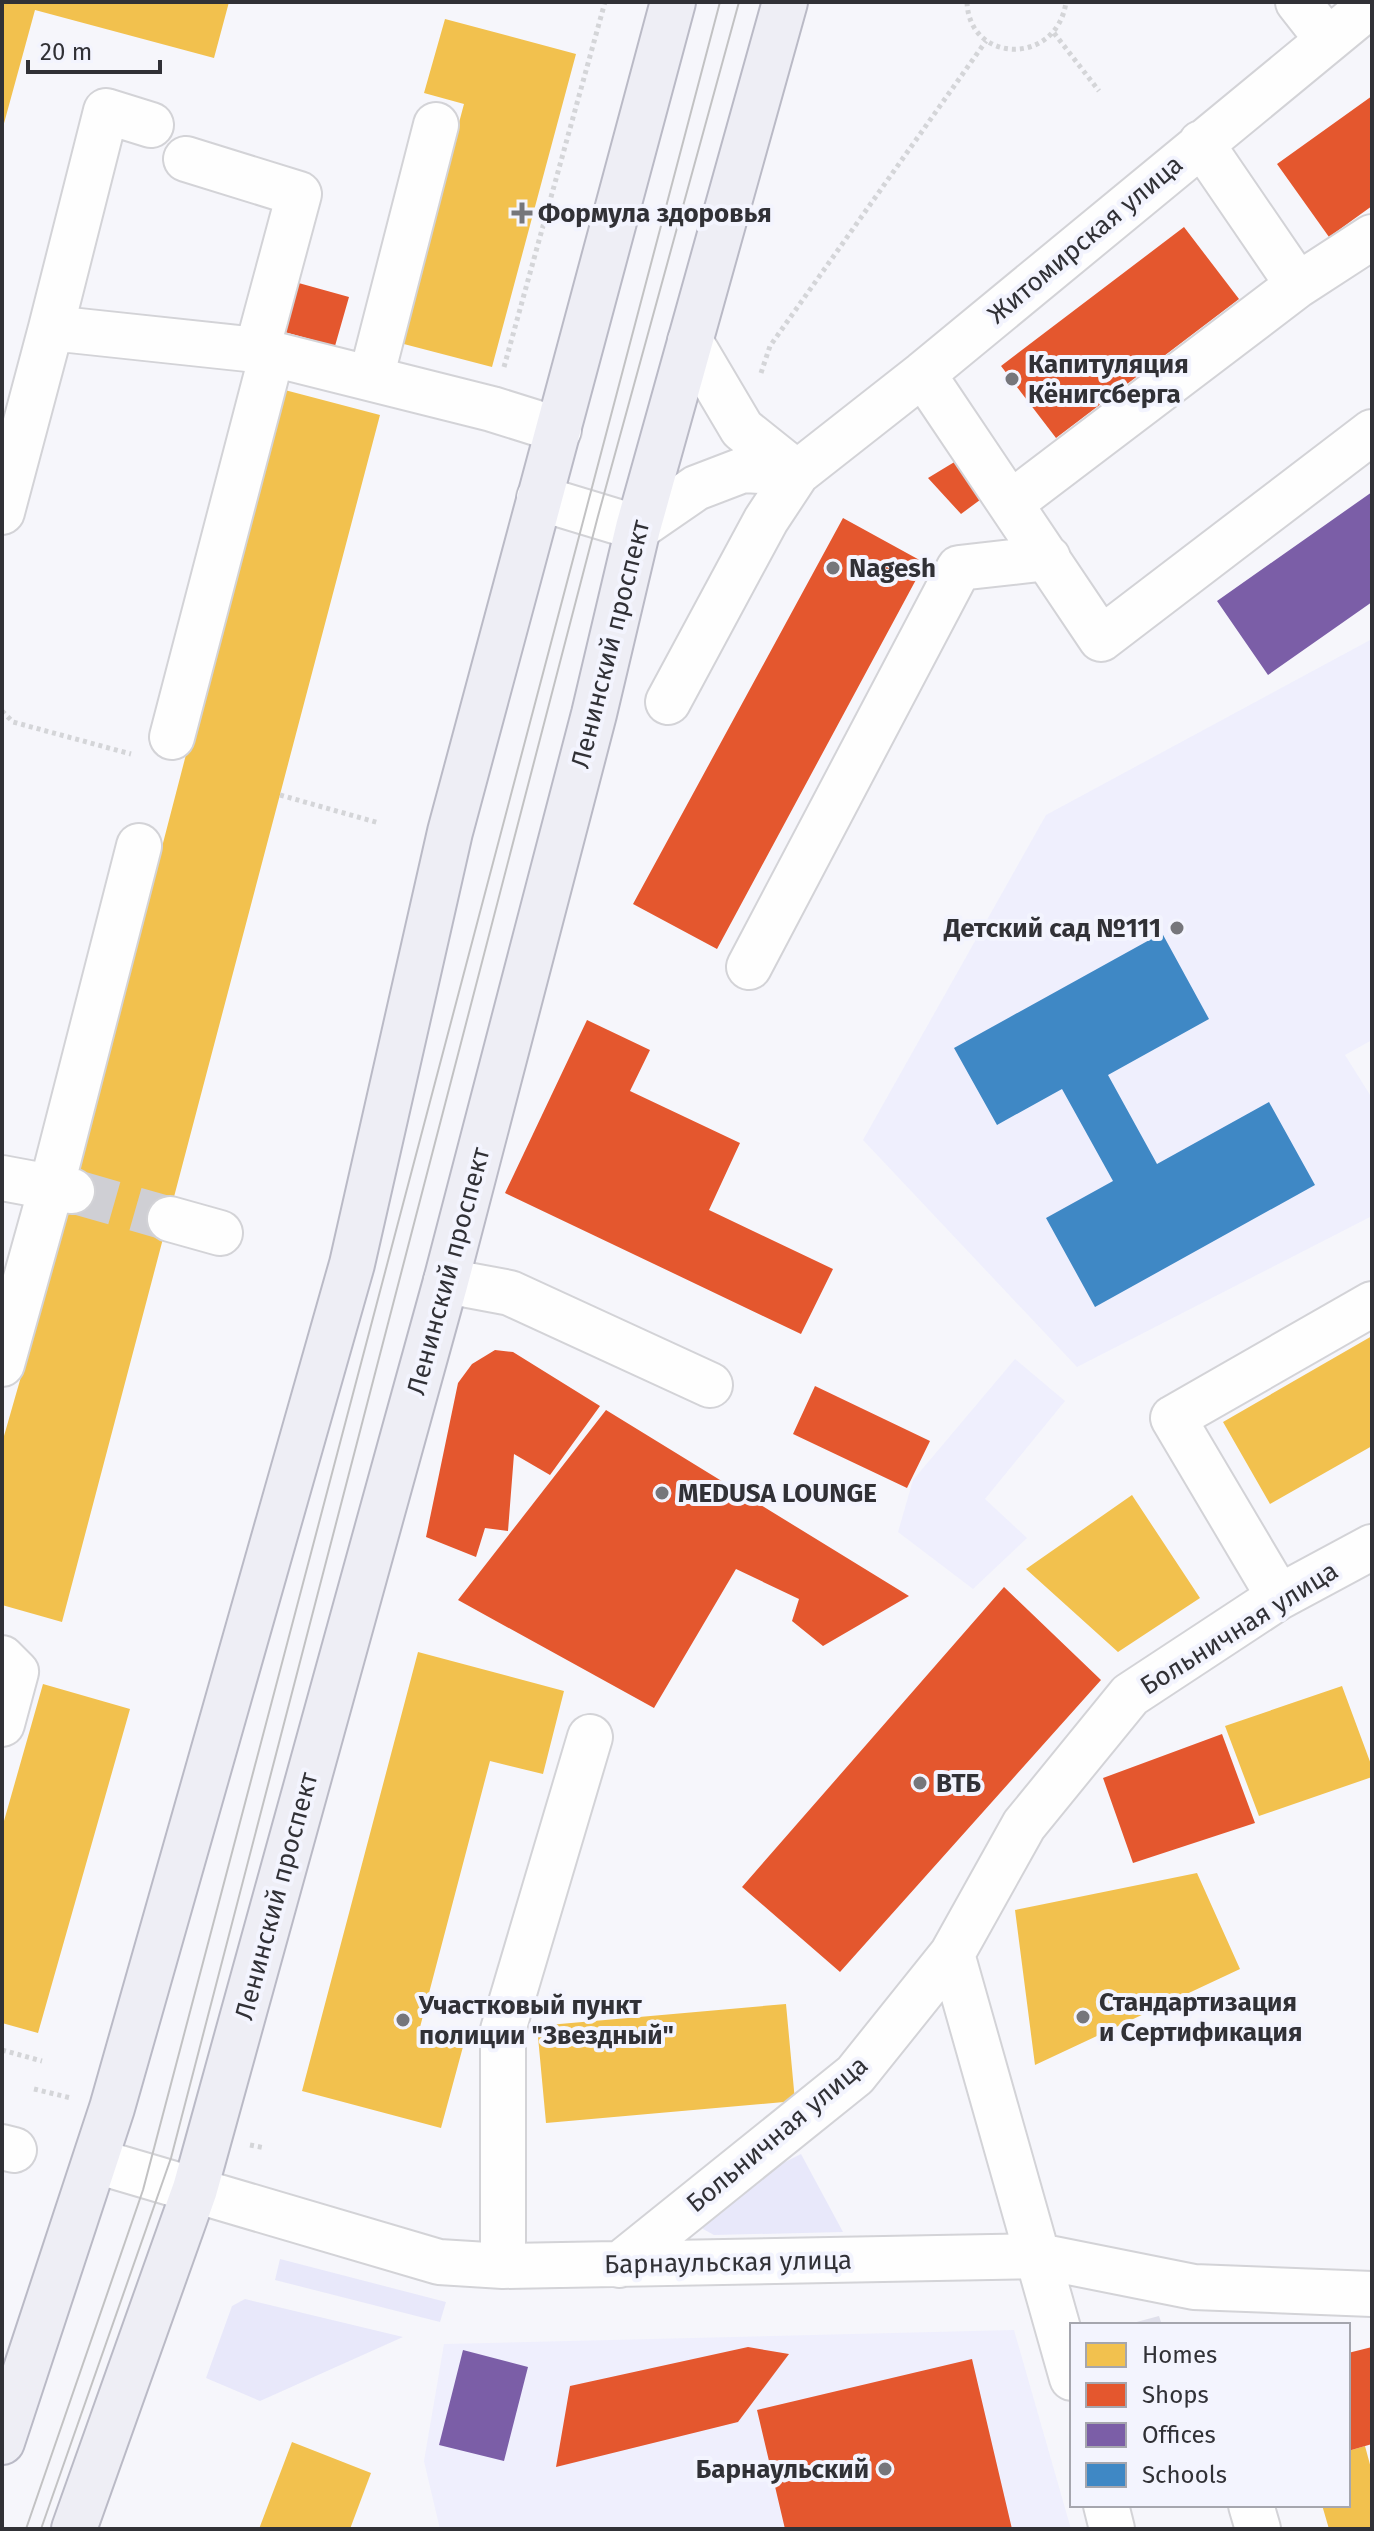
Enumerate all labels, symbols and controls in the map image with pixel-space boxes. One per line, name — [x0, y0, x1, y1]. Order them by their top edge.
scale bar — [28, 24, 160, 74]
text: 20 m — [40, 38, 92, 66]
street label: Житомирская улица — [982, 149, 1189, 330]
place label: Формула здоровья — [538, 198, 772, 229]
marker: Формула здоровья — [513, 204, 531, 222]
place label: Капитуляция Кёнигсберга — [1028, 349, 1189, 410]
marker: Капитуляция Кёнигсберга — [1003, 370, 1021, 388]
street label: Ленинский проспект — [565, 516, 656, 772]
place label: Nagesh — [849, 553, 936, 584]
marker: Nagesh — [824, 559, 842, 577]
place label: Детский сад №111 — [943, 913, 1161, 944]
marker: Детский сад №111 — [1168, 919, 1186, 937]
street label: Ленинский проспект — [401, 1144, 497, 1398]
place label: MEDUSA LOUNGE — [678, 1478, 877, 1509]
marker: MEDUSA LOUNGE — [653, 1484, 671, 1502]
street label: Больничная улица — [1135, 1555, 1344, 1702]
place label: ВТБ — [936, 1768, 982, 1799]
street label: Ленинский проспект — [229, 1769, 325, 2023]
marker: ВТБ — [911, 1774, 929, 1792]
place label: Стандартизация и Сертификация — [1099, 1987, 1302, 2048]
place label: Участковый пункт полиции "Звездный" — [418, 1990, 674, 2051]
marker: Стандартизация и Сертификация — [1074, 2008, 1092, 2026]
marker: Участковый пункт полиции "Звездный" — [394, 2011, 412, 2029]
street label: Больничная улица — [680, 2050, 874, 2219]
street label: Барнаульская улица — [604, 2245, 852, 2280]
legend — [1070, 2323, 1350, 2507]
text: Homes — [1142, 2341, 1217, 2369]
text: Shops — [1142, 2381, 1209, 2409]
text: Offices — [1142, 2421, 1216, 2449]
place label: Барнаульский — [696, 2454, 869, 2485]
marker: Барнаульский — [876, 2460, 894, 2478]
text: Schools — [1142, 2461, 1227, 2489]

